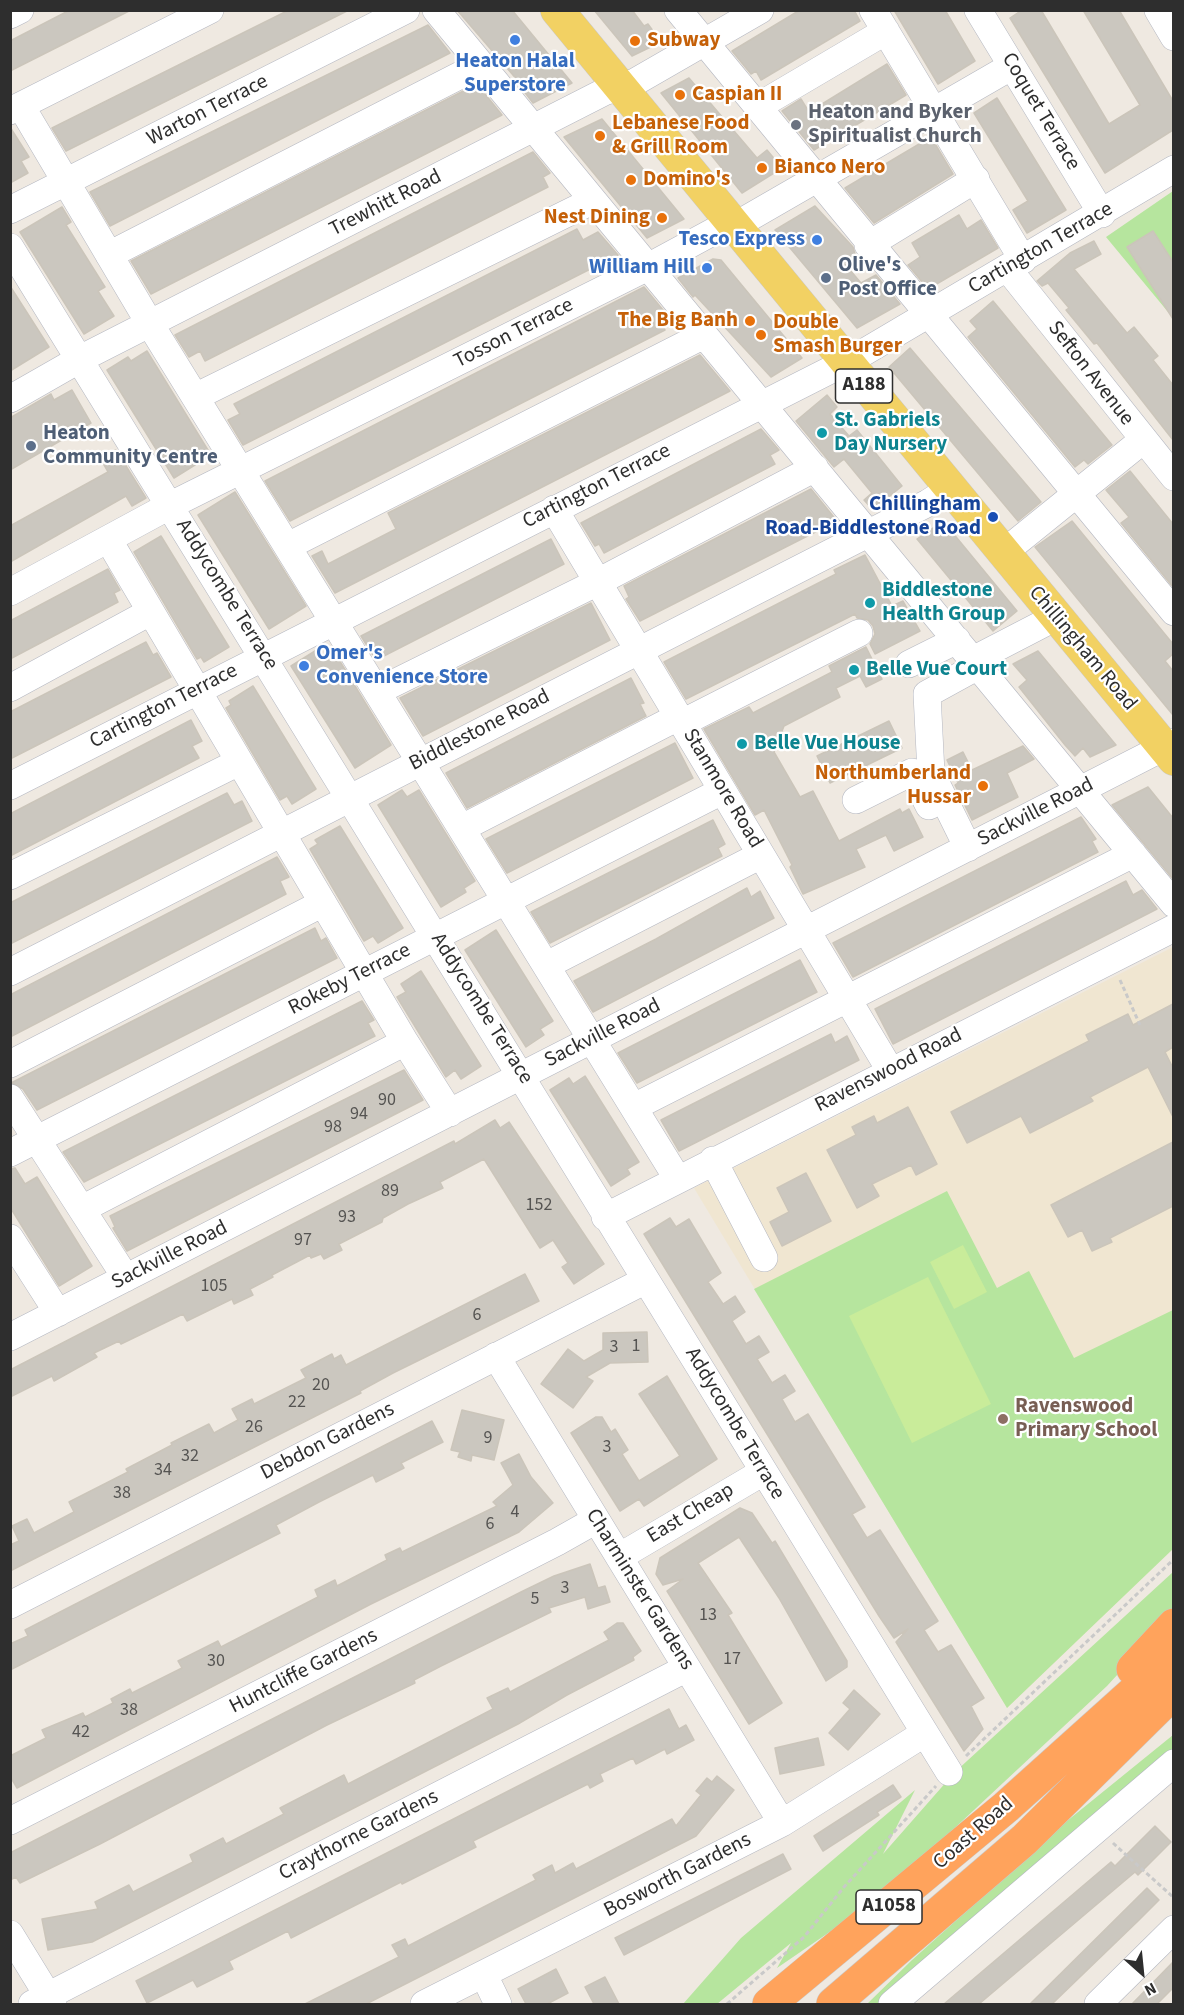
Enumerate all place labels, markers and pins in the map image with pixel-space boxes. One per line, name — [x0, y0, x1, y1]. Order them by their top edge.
place label: Subway — [647, 28, 721, 54]
marker: Heaton Halal Superstore — [508, 33, 522, 47]
marker: Subway — [628, 34, 642, 48]
place label: Heaton Halal Superstore — [455, 49, 575, 99]
place label: Caspian II — [692, 82, 782, 108]
marker: Caspian II — [673, 88, 687, 102]
place label: Heaton and Byker Spiritualist Church — [808, 100, 982, 150]
place label: Lebanese Food & Grill Room — [612, 111, 750, 161]
marker: Heaton and Byker Spiritualist Church — [789, 118, 803, 132]
marker: Lebanese Food & Grill Room — [593, 129, 607, 143]
place label: Bianco Nero — [774, 155, 885, 181]
marker: Bianco Nero — [755, 161, 769, 175]
place label: Domino's — [643, 167, 730, 193]
marker: Domino's — [624, 173, 638, 187]
place label: Nest Dining — [544, 205, 650, 231]
marker: Nest Dining — [655, 211, 669, 225]
place label: Tesco Express — [679, 227, 805, 253]
marker: Tesco Express — [810, 233, 824, 247]
place label: Olive's Post Office — [838, 253, 937, 303]
place label: William Hill — [589, 255, 695, 281]
marker: William Hill — [700, 261, 714, 275]
marker: Olive's Post Office — [819, 271, 833, 285]
place label: The Big Banh — [618, 308, 738, 334]
place label: Double Smash Burger — [773, 310, 902, 360]
marker: The Big Banh — [743, 314, 757, 328]
marker: Double Smash Burger — [754, 328, 768, 342]
place label: St. Gabriels Day Nursery — [834, 408, 947, 458]
place label: Heaton Community Centre — [43, 421, 218, 471]
marker: St. Gabriels Day Nursery — [815, 426, 829, 440]
marker: Heaton Community Centre — [24, 439, 38, 453]
place label: Chillingham Road-Biddlestone Road — [765, 492, 981, 542]
marker: Chillingham Road-Biddlestone Road — [986, 510, 1000, 524]
place label: Biddlestone Health Group — [882, 578, 1005, 628]
marker: Biddlestone Health Group — [863, 596, 877, 610]
place label: Omer's Convenience Store — [316, 641, 488, 691]
place label: Belle Vue Court — [866, 657, 1007, 683]
marker: Omer's Convenience Store — [297, 659, 311, 673]
marker: Belle Vue Court — [847, 663, 861, 677]
place label: Belle Vue House — [754, 731, 901, 757]
marker: Belle Vue House — [735, 737, 749, 751]
place label: Northumberland Hussar — [815, 761, 971, 811]
marker: Northumberland Hussar — [976, 779, 990, 793]
place label: Ravenswood Primary School — [1015, 1394, 1157, 1444]
marker: Ravenswood Primary School — [996, 1412, 1010, 1426]

